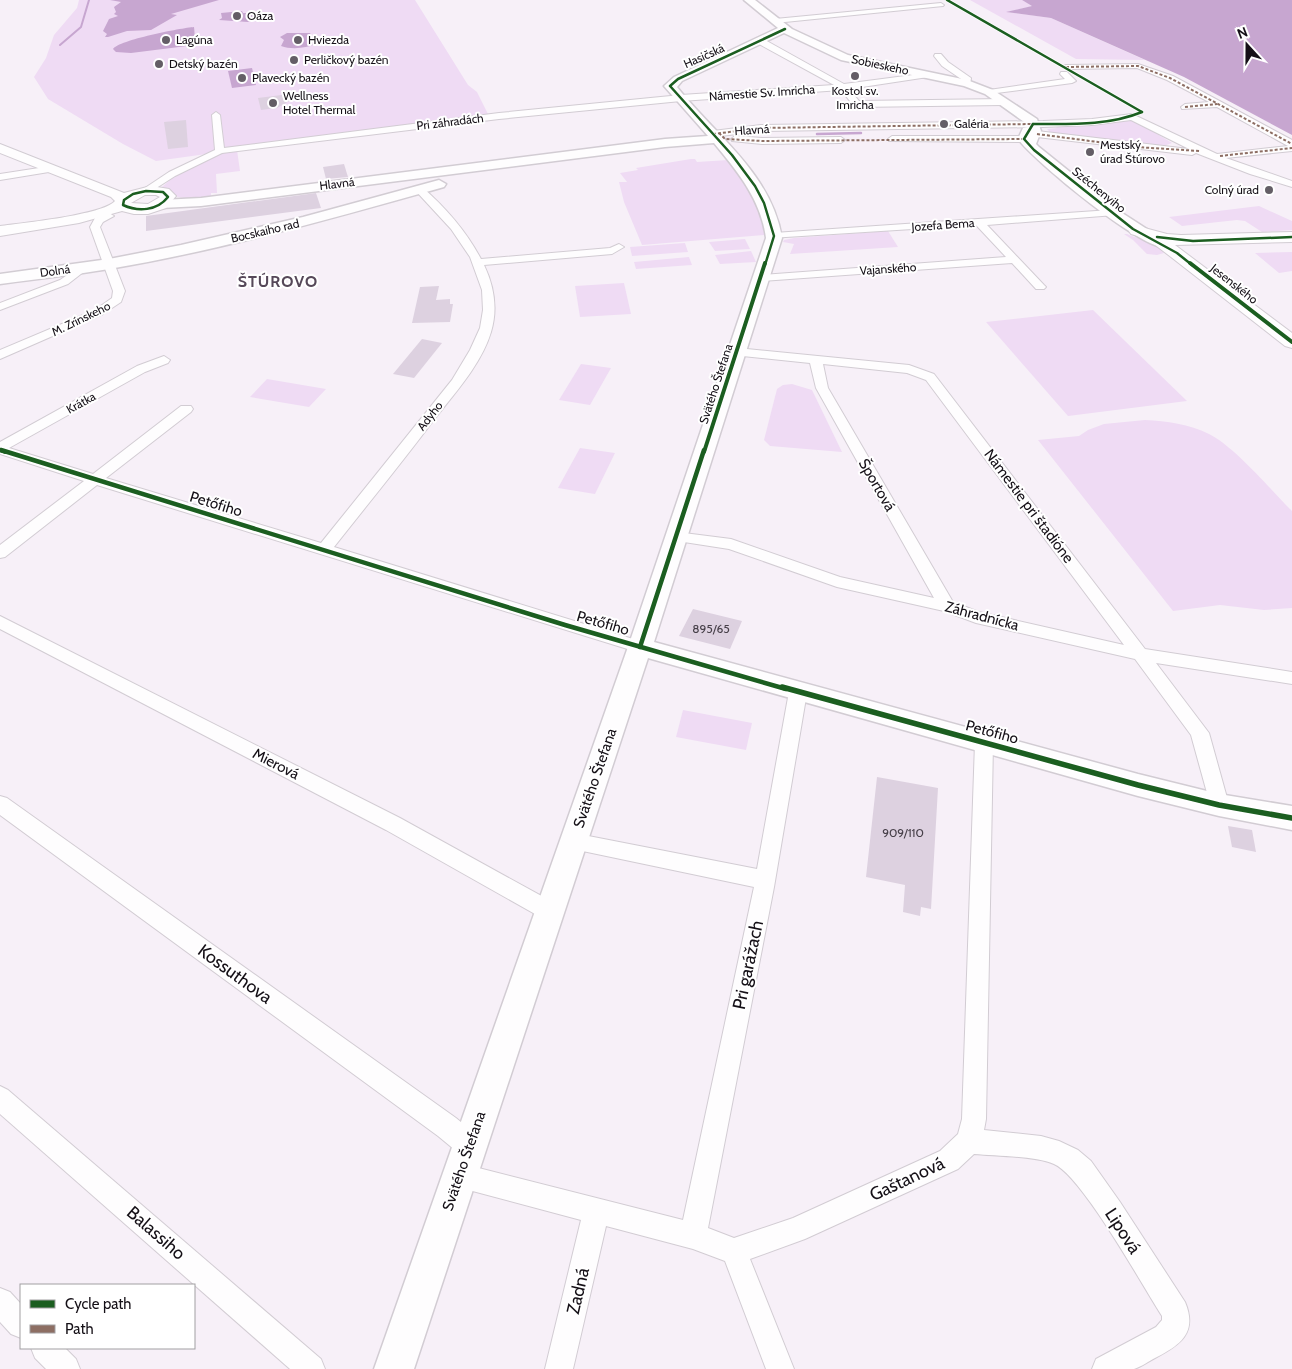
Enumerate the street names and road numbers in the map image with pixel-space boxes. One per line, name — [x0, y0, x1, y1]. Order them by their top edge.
street label: Hasičská — [681, 40, 727, 71]
street label: Sobieskeho — [850, 51, 911, 78]
street label: Námestie Sv. Imricha — [708, 81, 816, 104]
street label: Pri záhradách — [415, 110, 484, 133]
street label: Hlavná — [734, 121, 770, 138]
street label: Széchenyiho — [1069, 163, 1130, 216]
street label: Hlavná — [319, 174, 356, 193]
street label: Bocskaiho rad — [229, 215, 301, 246]
street label: Jozefa Bema — [910, 215, 975, 234]
street label: Vajanského — [859, 259, 917, 278]
street label: Jesenského — [1207, 260, 1261, 307]
street label: Dolná — [39, 261, 71, 280]
street label: M. Zrínskeho — [49, 298, 113, 339]
street label: Svätého Štefana — [696, 342, 736, 426]
street label: Krátka — [63, 388, 98, 417]
street label: Adyho — [414, 398, 446, 433]
street label: Námestie pri štadióne — [980, 446, 1078, 567]
street label: Športová — [855, 455, 900, 515]
street label: Petőfiho — [188, 488, 244, 520]
street label: Záhradnícka — [943, 597, 1022, 635]
street label: Petőfiho — [575, 607, 631, 639]
street label: Petőfiho — [964, 716, 1020, 748]
street label: Svätého Štefana — [569, 725, 621, 830]
street label: Mierová — [250, 745, 303, 784]
street label: Pri garážach — [728, 918, 768, 1012]
street label: Kossuthova — [193, 940, 277, 1009]
street label: Svätého Štefana — [438, 1108, 490, 1213]
street label: Gaštanová — [866, 1152, 948, 1206]
street label: Balassiho — [122, 1202, 190, 1265]
street label: Lipová — [1100, 1204, 1146, 1258]
street label: Zadná — [562, 1265, 594, 1316]

